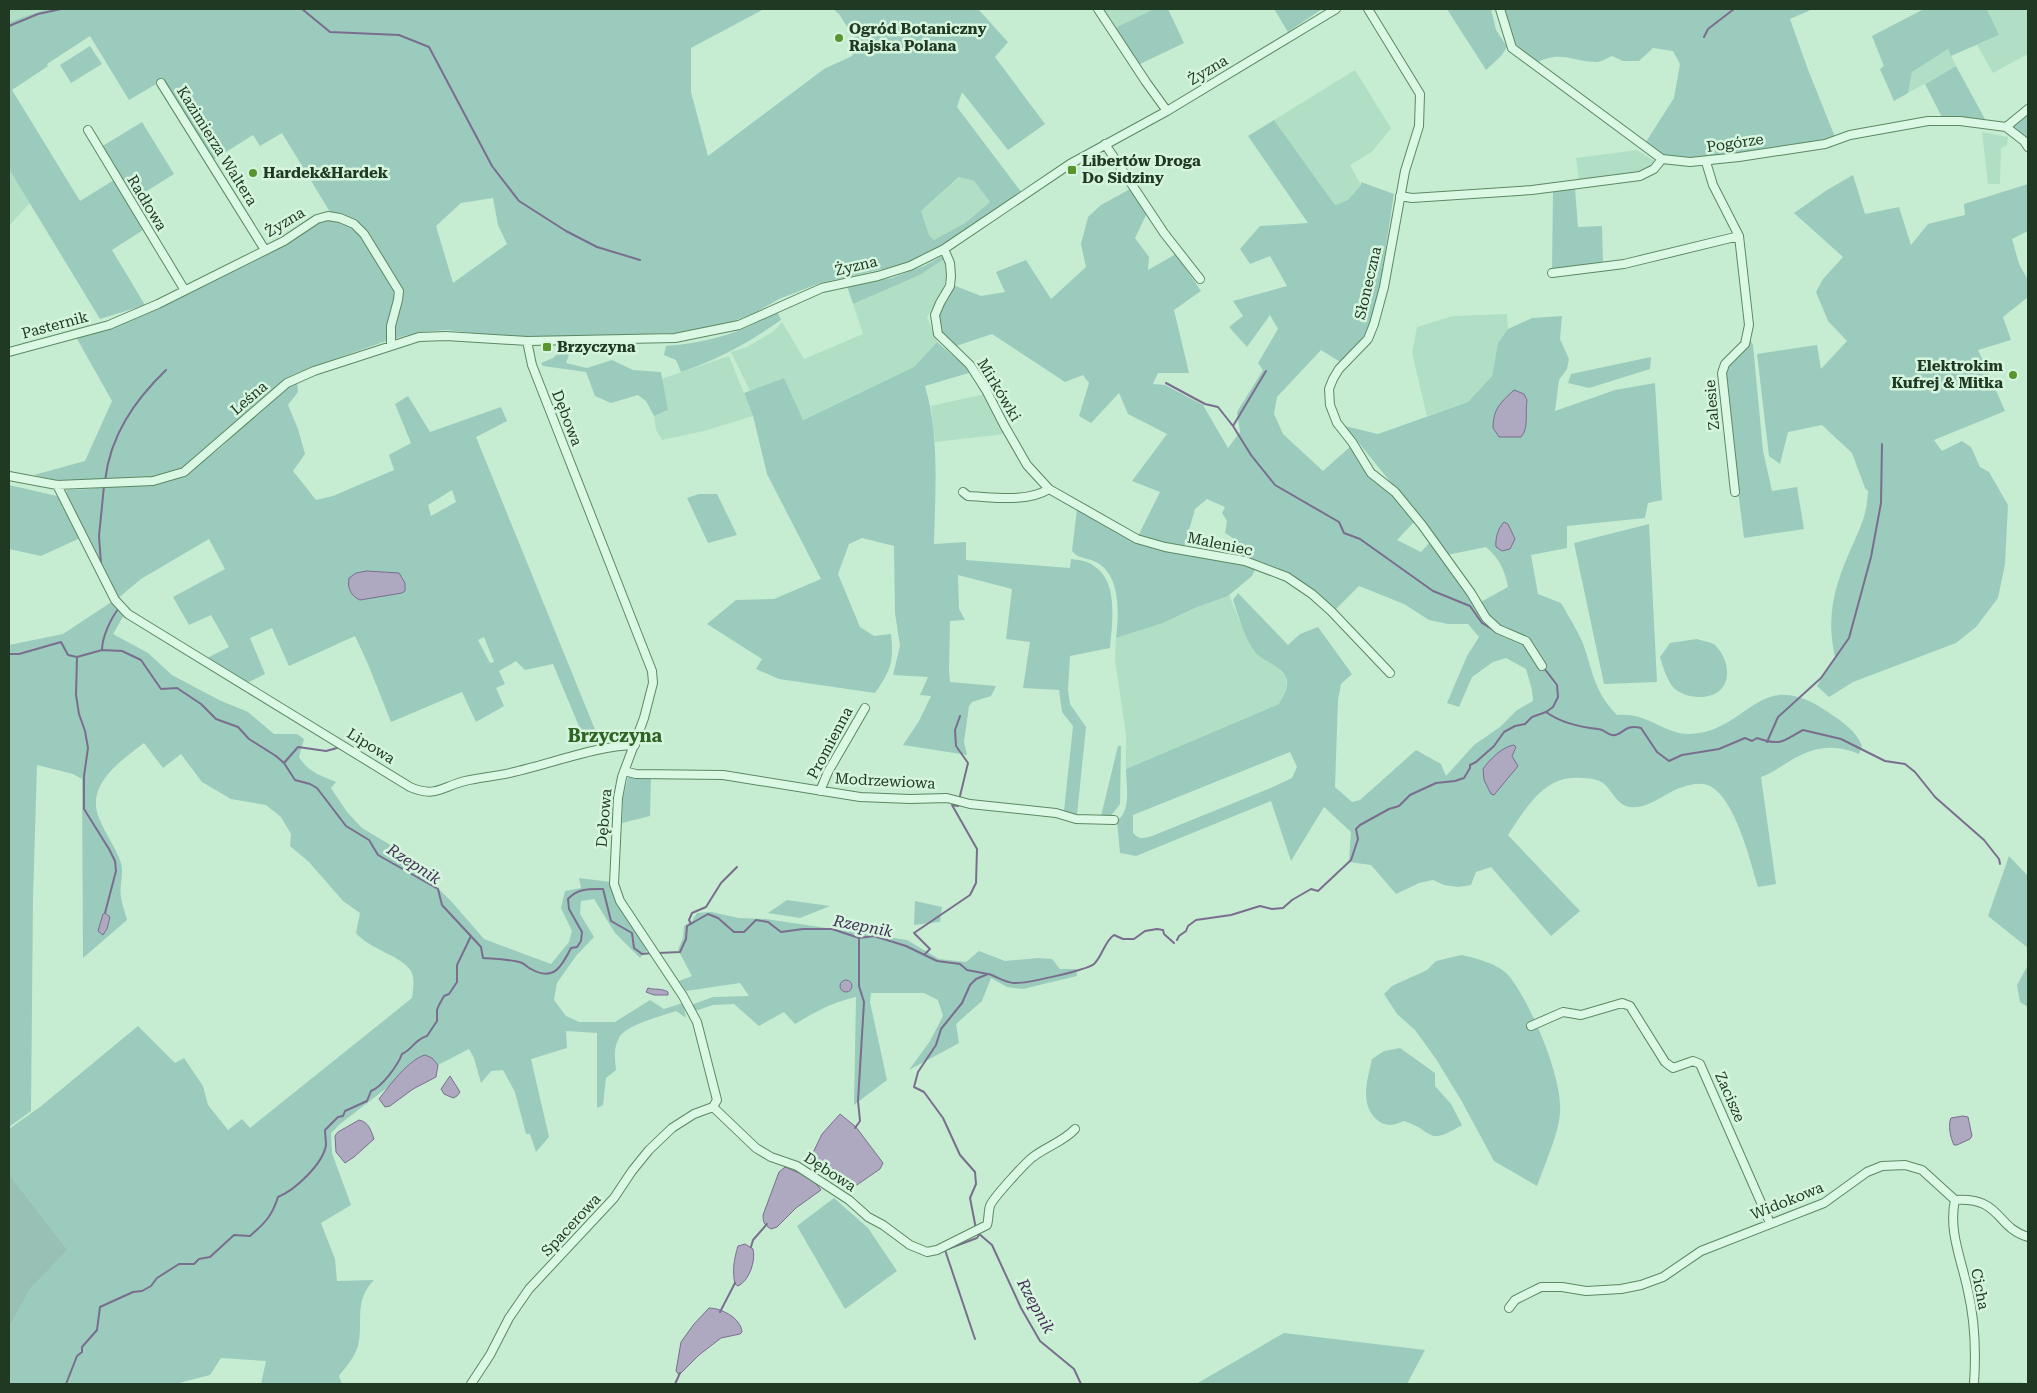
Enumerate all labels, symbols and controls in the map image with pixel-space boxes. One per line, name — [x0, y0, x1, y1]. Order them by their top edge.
place label: Ogród Botaniczny Rajska Polana — [849, 20, 987, 55]
marker: Ogród Botaniczny Rajska Polana — [833, 32, 845, 44]
street label: Żyzna — [1185, 51, 1231, 89]
street label: Kazimierza Waltera — [173, 83, 261, 209]
street label: Pogórze — [1705, 130, 1765, 156]
place label: Libertów Droga Do Sidziny — [1082, 152, 1201, 187]
place label: Hardek&Hardek — [263, 164, 389, 182]
marker: Libertów Droga Do Sidziny — [1066, 164, 1078, 176]
marker: Hardek&Hardek — [247, 167, 259, 179]
street label: Radłowa — [123, 172, 171, 234]
street label: Żyzna — [262, 203, 308, 241]
street label: Słoneczna — [1351, 245, 1385, 321]
street label: Żyzna — [833, 252, 879, 280]
street label: Pasternik — [20, 307, 91, 343]
place label: Brzyczyna — [557, 338, 636, 356]
marker: Brzyczyna — [541, 341, 553, 353]
street label: Mirkówki — [973, 355, 1025, 425]
place label: Elektrokim Kufrej & Mitka — [1892, 357, 2004, 392]
marker: Elektrokim Kufrej & Mitka — [2007, 369, 2019, 381]
street label: Leśna — [227, 377, 271, 419]
street label: Zalesie — [1701, 379, 1723, 431]
street label: Dębowa — [548, 387, 586, 449]
street label: Maleniec — [1186, 528, 1254, 560]
street label: Promienna — [803, 704, 857, 782]
street label: Lipowa — [344, 724, 398, 768]
district label: Brzyczyna — [568, 725, 663, 746]
street label: Modrzewiowa — [834, 769, 936, 793]
street label: Dębowa — [592, 788, 616, 848]
water label: Rzepnik — [383, 839, 445, 888]
water label: Rzepnik — [831, 911, 895, 941]
street label: Zacisze — [1711, 1069, 1749, 1125]
street label: Dębowa — [801, 1148, 859, 1196]
street label: Widokowa — [1748, 1178, 1826, 1224]
street label: Spacerowa — [538, 1190, 604, 1260]
street label: Cicha — [1967, 1267, 1993, 1311]
water label: Rzepnik — [1013, 1274, 1059, 1337]

